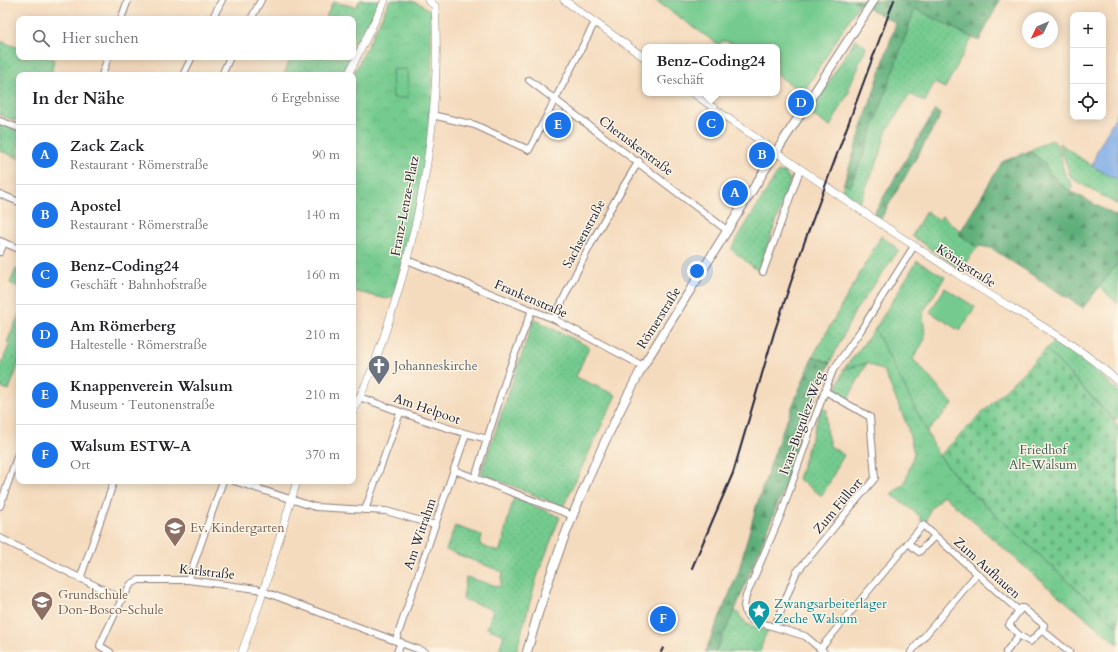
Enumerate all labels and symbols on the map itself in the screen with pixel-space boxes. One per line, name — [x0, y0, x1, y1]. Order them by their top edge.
north arrow — [1022, 12, 1058, 48]
pin: D — [788, 88, 814, 118]
pin: C — [698, 109, 724, 139]
pin: E — [545, 110, 571, 140]
street label: Cheruskerstraße — [595, 112, 677, 180]
pin: B — [749, 140, 775, 170]
street label: Franz-Lenze-Platz — [386, 154, 424, 258]
pin: A — [722, 178, 748, 208]
street label: Sachsenstraße — [558, 196, 610, 271]
street label: Königstraße — [933, 240, 999, 292]
your location — [687, 261, 707, 281]
street label: Frankenstraße — [492, 276, 570, 323]
street label: Römerstraße — [633, 283, 685, 353]
church icon: Johanneskirche — [366, 353, 392, 386]
place label: Johanneskirche — [392, 357, 478, 375]
street label: Ivan-Bugulez-Weg — [775, 368, 829, 477]
street label: Am Helpoot — [391, 389, 463, 429]
park label: Friedhof Alt-Walsum — [1009, 441, 1077, 474]
street label: Zum Füllort — [809, 474, 867, 538]
street label: Am Witrahm — [399, 496, 441, 572]
school or university icon: Ev. Kindergarten — [162, 515, 188, 548]
place label: Ev. Kindergarten — [190, 519, 285, 537]
street label: Zum Aufhauen — [950, 533, 1025, 603]
street label: Karlstraße — [178, 560, 236, 584]
place label: Grundschule Don-Bosco-Schule — [58, 586, 164, 619]
school or university icon: Grundschule Don-Bosco-Schule — [29, 589, 55, 622]
place label: Zwangsarbeiterlager Zeche Walsum — [774, 595, 887, 628]
place icon: Zwangsarbeiterlager Zeche Walsum — [746, 598, 772, 631]
pin: F — [650, 604, 676, 634]

